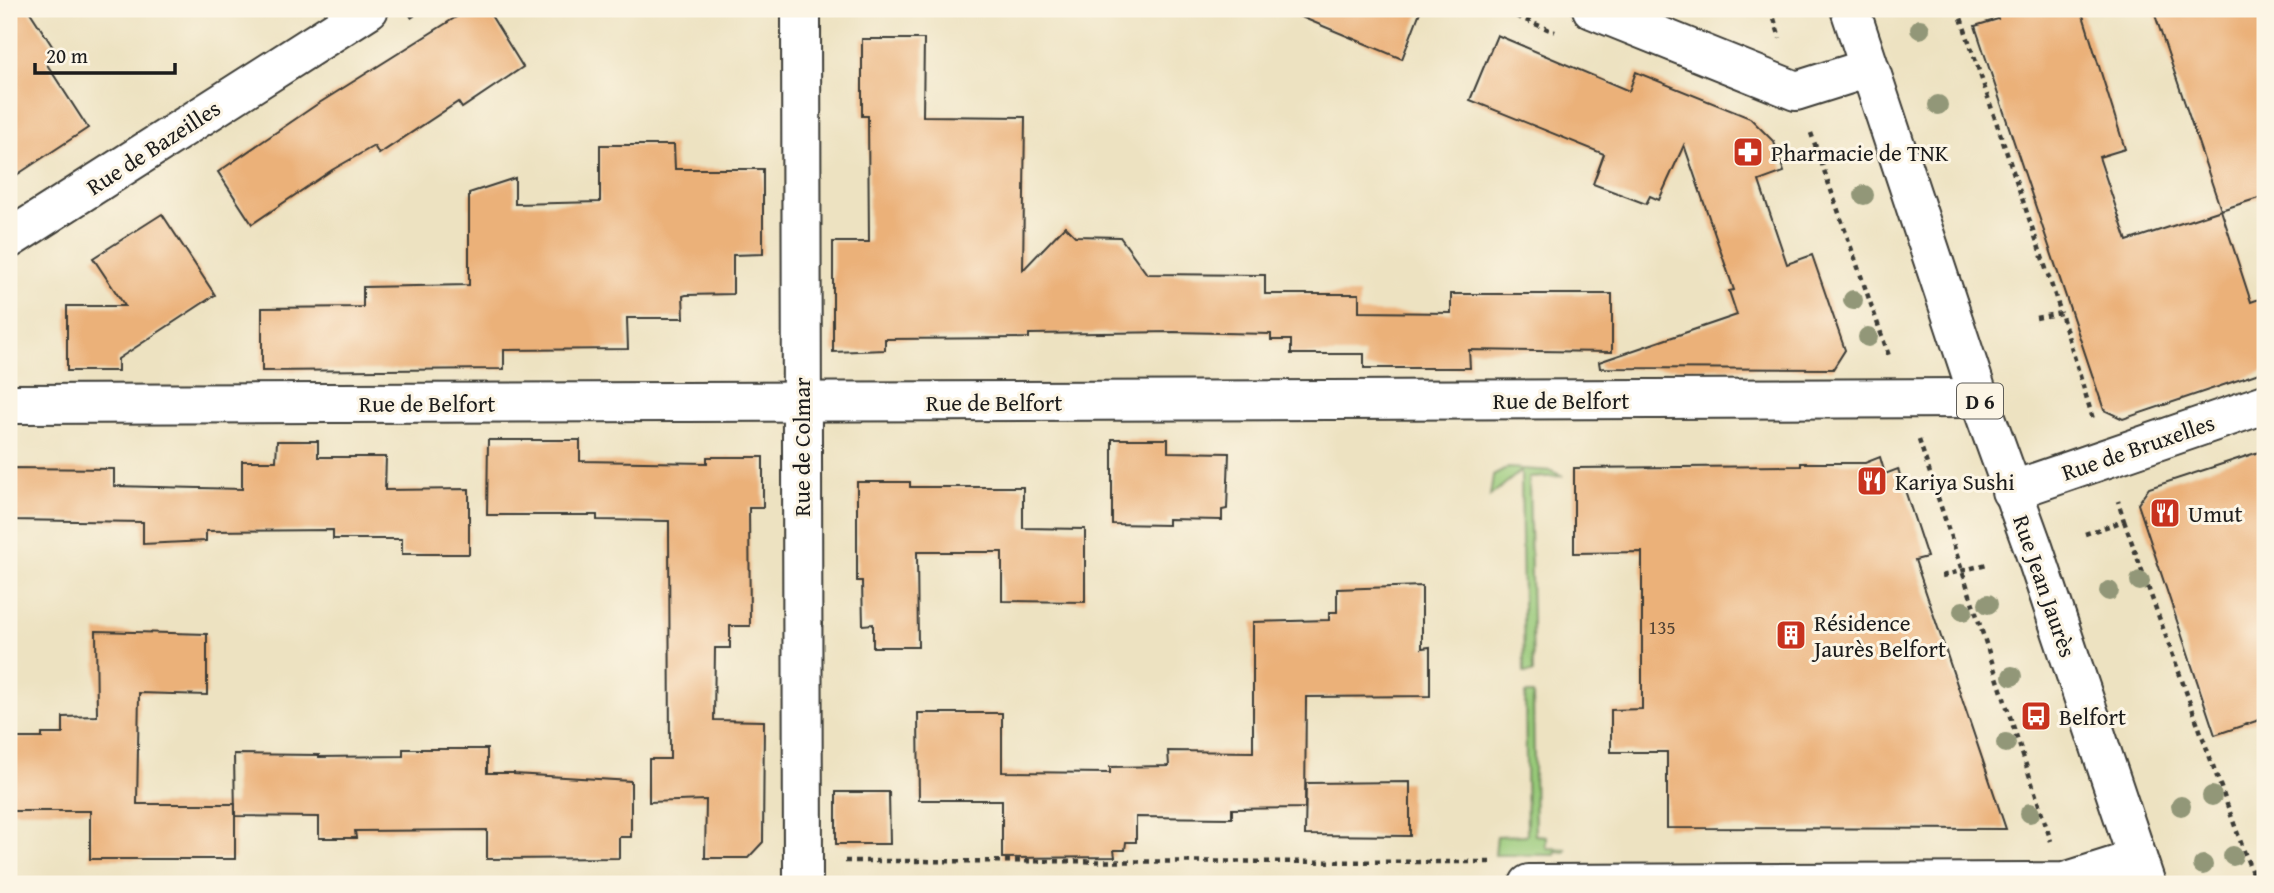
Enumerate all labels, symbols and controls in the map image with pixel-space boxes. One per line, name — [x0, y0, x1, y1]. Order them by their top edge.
scale bar — [35, 32, 175, 76]
text: 20 m — [46, 40, 88, 71]
street label: Rue de Bazeilles — [80, 91, 226, 203]
pharmacy icon: Pharmacie de TNK — [1731, 135, 1765, 169]
place label: Pharmacie de TNK — [1771, 136, 1949, 169]
street label: Rue de Colmar — [785, 377, 818, 517]
street label: Rue de Belfort — [1493, 384, 1629, 417]
road number: D 6 — [1957, 384, 2003, 418]
street label: Rue de Belfort — [926, 386, 1062, 419]
street label: Rue de Belfort — [359, 387, 495, 420]
street label: Rue de Bruxelles — [2057, 405, 2219, 489]
restaurant icon: Kariya Sushi — [1855, 464, 1889, 498]
place label: Kariya Sushi — [1895, 465, 2015, 498]
restaurant icon: Umut — [2148, 496, 2182, 530]
place label: Umut — [2188, 497, 2243, 530]
street label: Rue Jean Jaurès — [2005, 510, 2085, 662]
place label: Résidence Jaurès Belfort — [1811, 606, 1946, 665]
house number: 135 — [1648, 613, 1676, 641]
building icon: Résidence Jaurès Belfort — [1774, 618, 1808, 652]
bus stop icon: Belfort — [2019, 699, 2053, 733]
place label: Belfort — [2059, 700, 2126, 733]

